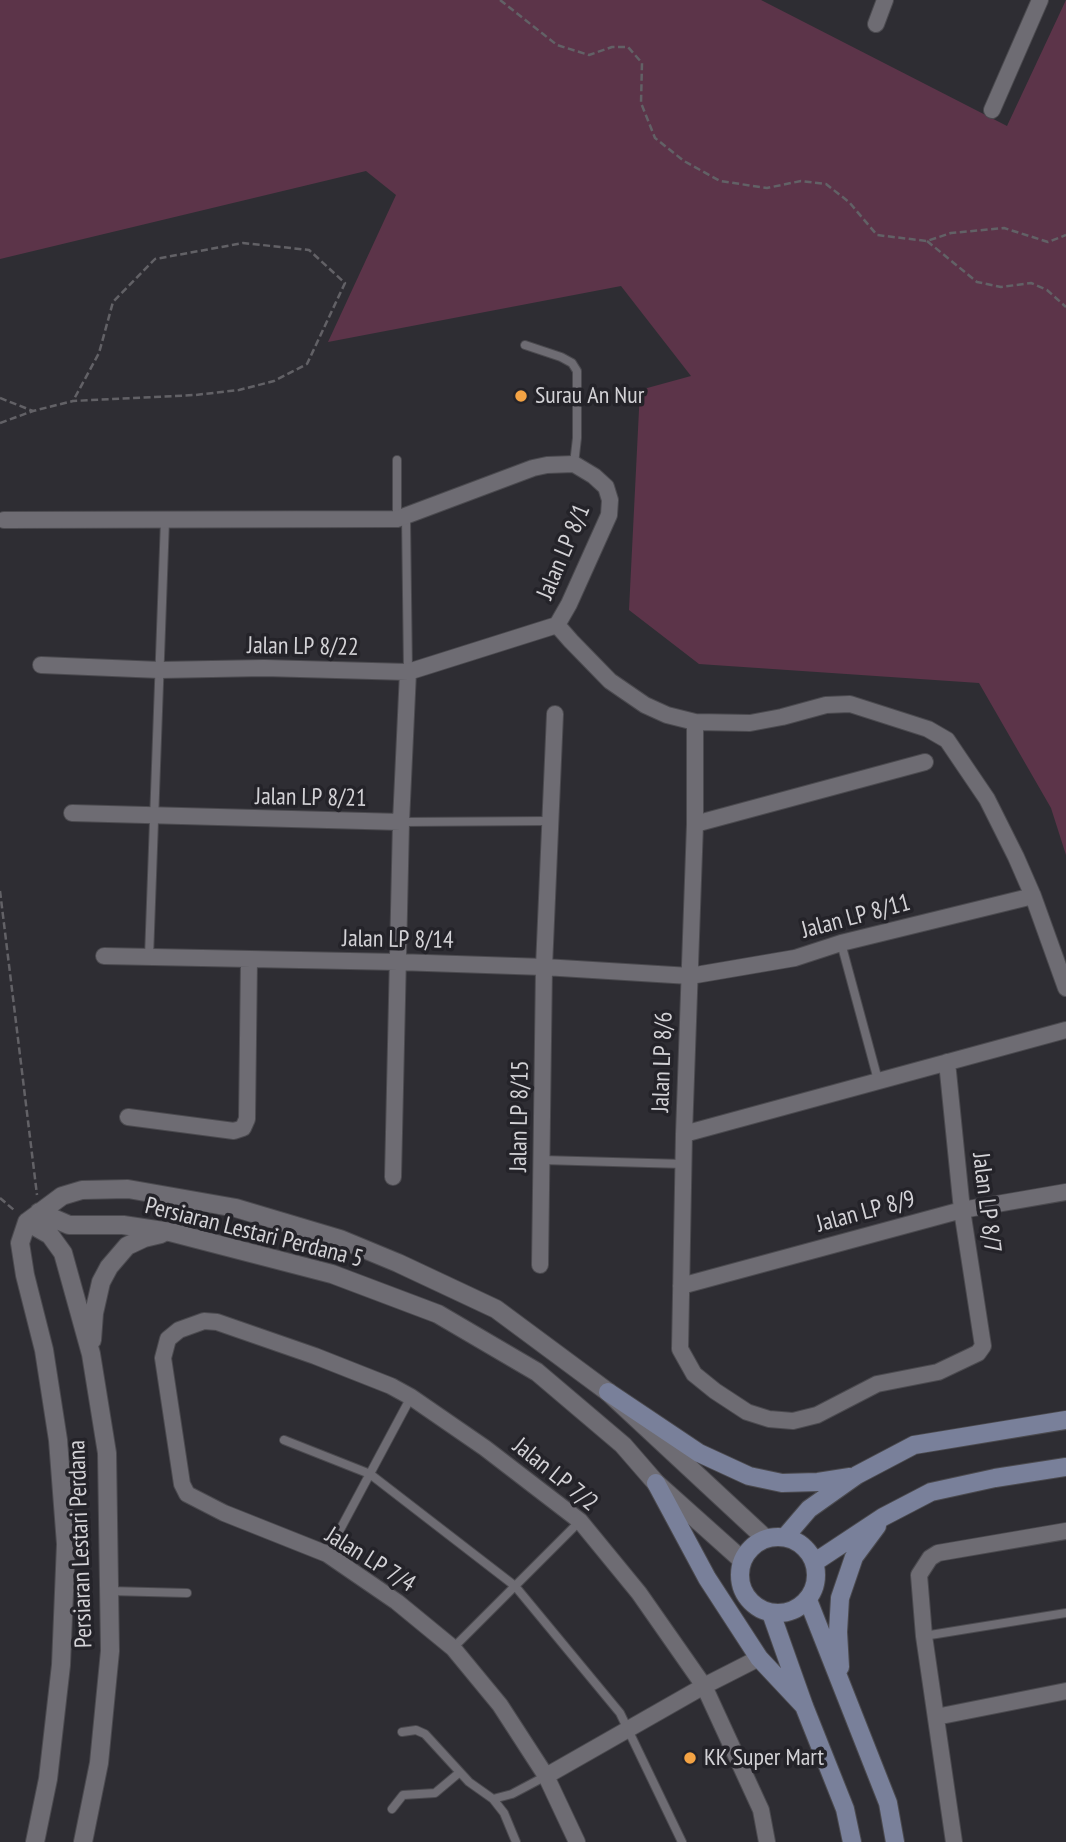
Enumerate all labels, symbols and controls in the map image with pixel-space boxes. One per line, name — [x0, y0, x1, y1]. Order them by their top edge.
place label: Surau An Nur — [535, 382, 644, 410]
marker: Surau An Nur — [513, 388, 529, 404]
street label: Jalan LP 8/1 — [531, 500, 597, 604]
street label: Jalan LP 8/22 — [247, 632, 359, 662]
street label: Jalan LP 8/21 — [255, 783, 367, 813]
street label: Jalan LP 8/11 — [798, 889, 914, 945]
street label: Jalan LP 8/14 — [342, 925, 454, 955]
street label: Jalan LP 8/6 — [647, 1011, 679, 1113]
street label: Jalan LP 8/15 — [505, 1060, 535, 1172]
street label: Jalan LP 8/7 — [966, 1151, 1006, 1255]
street label: Jalan LP 8/9 — [814, 1185, 918, 1239]
street label: Persiaran Lestari Perdana 5 — [142, 1192, 366, 1274]
street label: Jalan LP 7/2 — [507, 1432, 603, 1518]
street label: Persiaran Lestari Perdana — [63, 1440, 99, 1648]
street label: Jalan LP 7/4 — [320, 1521, 420, 1599]
place label: KK Super Mart — [704, 1744, 824, 1772]
marker: KK Super Mart — [682, 1750, 698, 1766]

